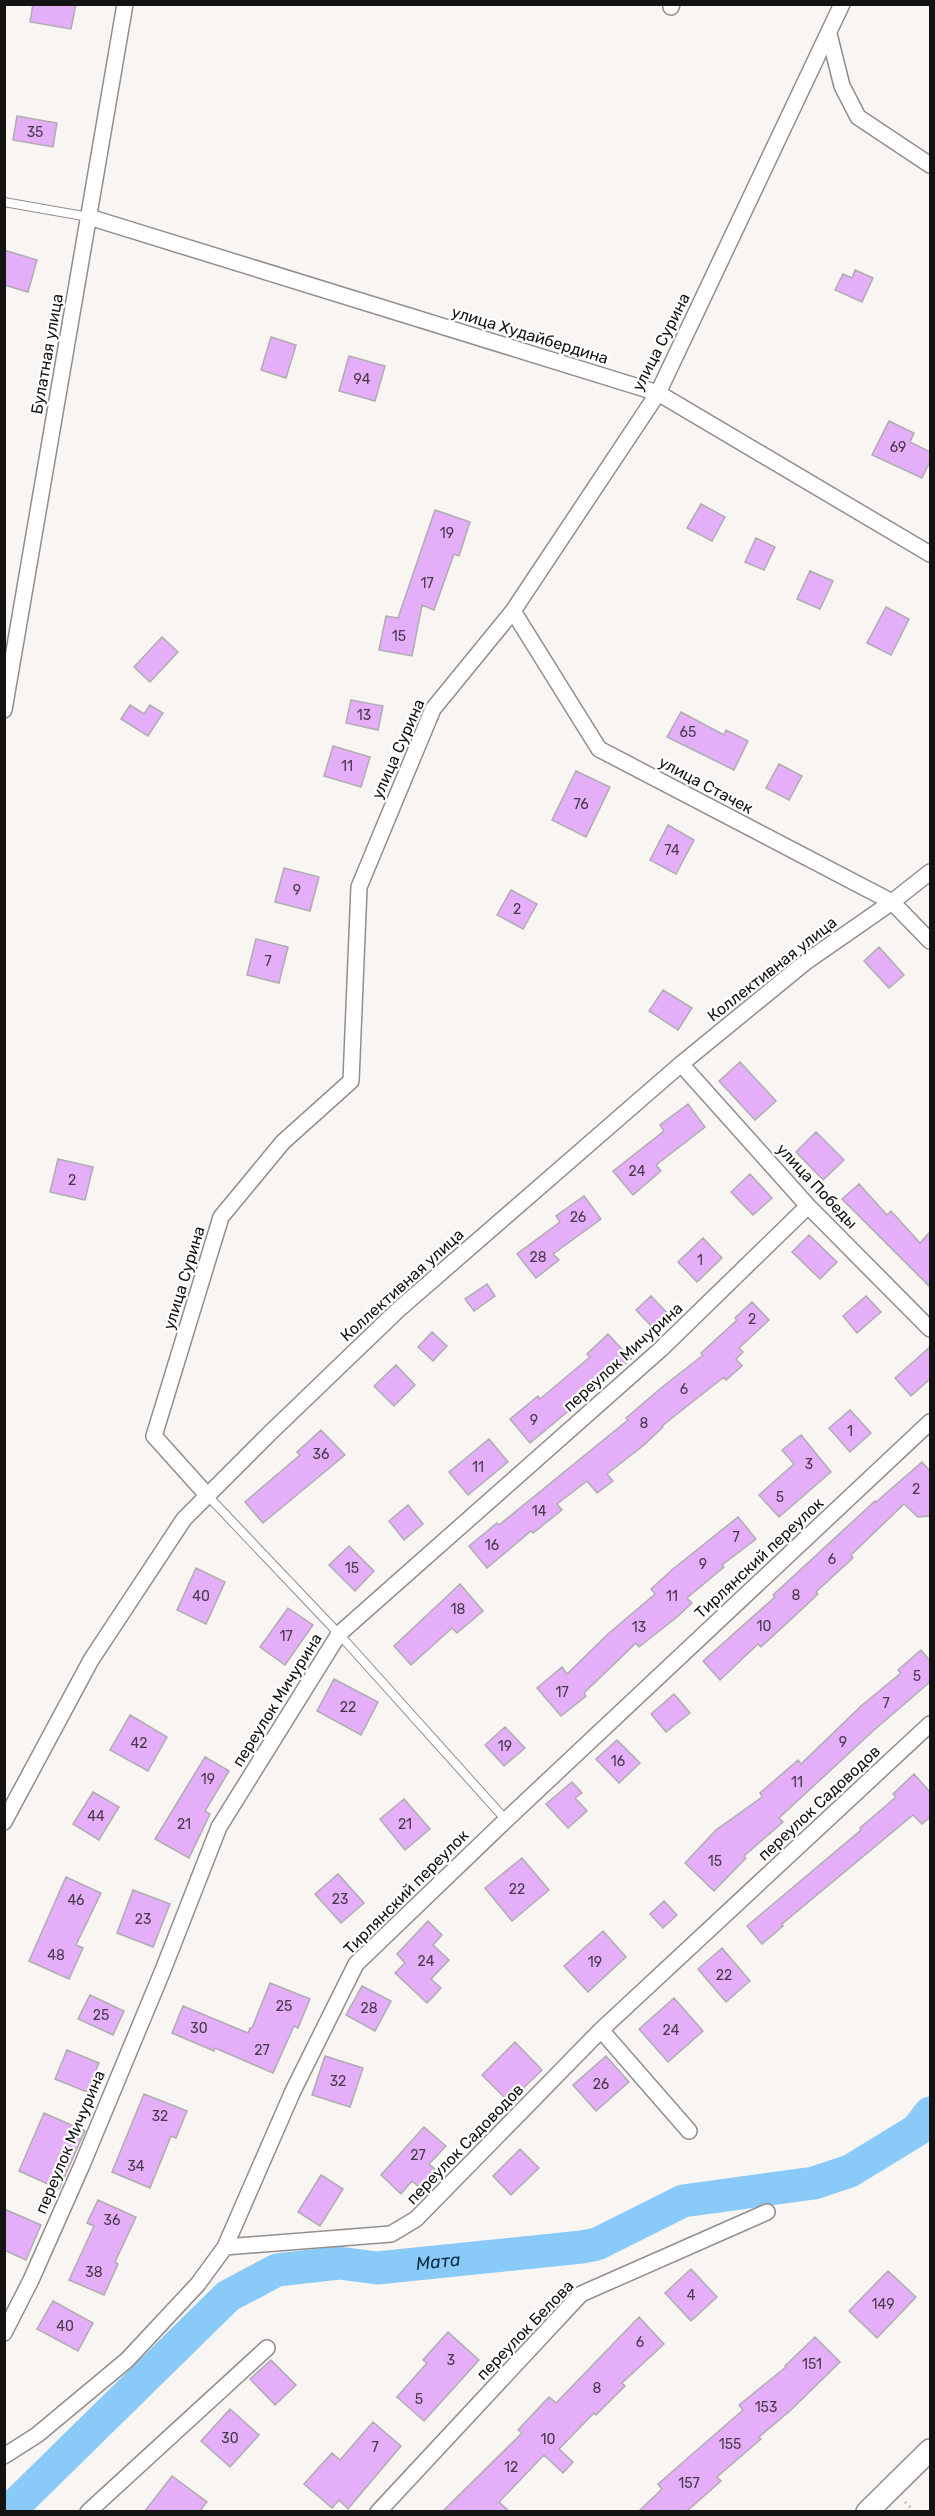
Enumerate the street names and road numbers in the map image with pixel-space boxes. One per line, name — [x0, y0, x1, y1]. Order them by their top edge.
street label: улица Сурина — [628, 290, 694, 394]
street label: Булатная улица — [27, 292, 67, 416]
street label: улица Худайбердина — [449, 302, 611, 368]
street label: улица Сурина — [368, 696, 428, 802]
street label: улица Стачек — [656, 752, 757, 818]
street label: Коллективная улица — [703, 913, 841, 1025]
street label: улица Победы — [773, 1139, 861, 1233]
street label: улица Сурина — [159, 1224, 209, 1332]
street label: Коллективная улица — [337, 1225, 467, 1345]
street label: переулок Мичурина — [560, 1299, 686, 1415]
street label: Тирлянский переулок — [691, 1493, 828, 1623]
street label: переулок Мичурина — [228, 1630, 326, 1770]
street label: переулок Садоводов — [754, 1741, 884, 1865]
street label: Тирлянский переулок — [340, 1825, 473, 1958]
street label: переулок Мичурина — [31, 2068, 109, 2216]
street label: переулок Садоводов — [403, 2080, 527, 2208]
street label: переулок Белова — [473, 2276, 577, 2384]

